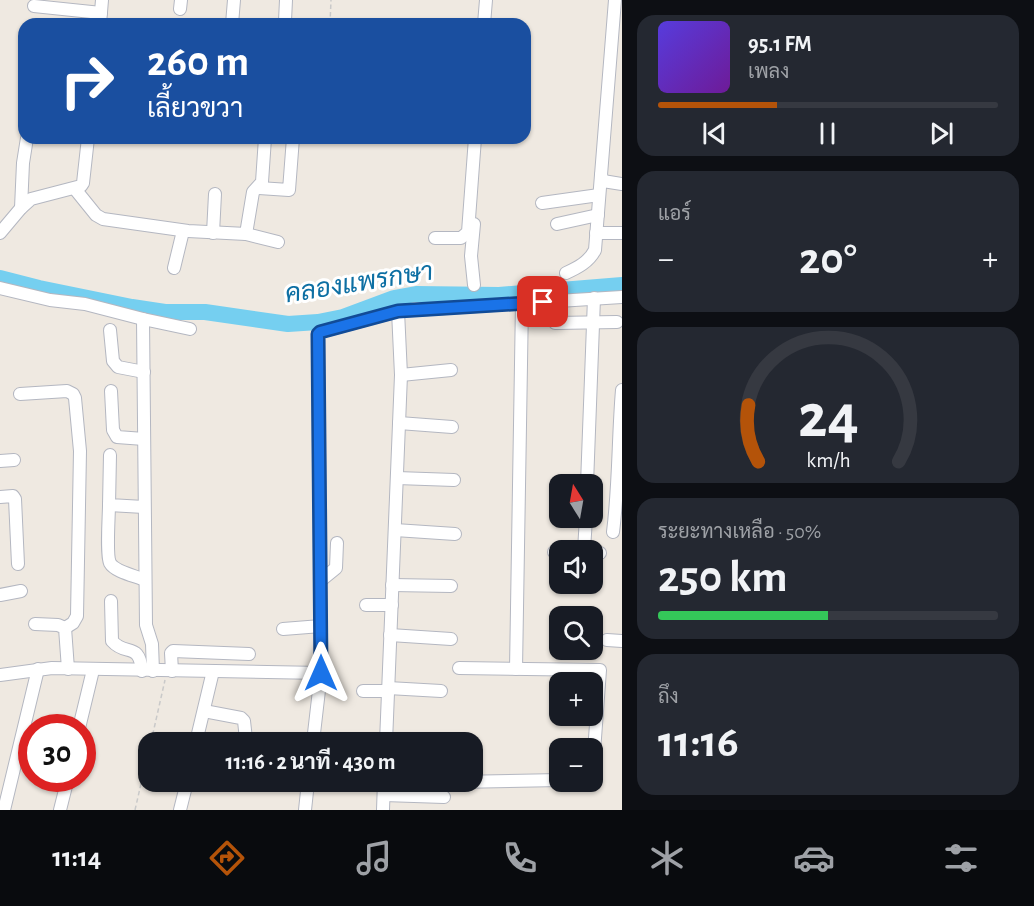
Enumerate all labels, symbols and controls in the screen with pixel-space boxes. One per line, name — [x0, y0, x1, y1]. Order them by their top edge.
text: 95.1 FM — [748, 33, 812, 55]
text: 260 m — [147, 41, 249, 83]
icon: right — [48, 42, 126, 120]
text: เพลง — [748, 62, 789, 82]
text: เลี้ยวขวา — [147, 95, 243, 122]
icon: previous — [698, 117, 731, 150]
icon: pause — [811, 117, 844, 150]
icon: next — [925, 117, 958, 150]
text: แอร์ — [658, 204, 691, 224]
text: 20° — [799, 237, 857, 282]
text: − — [658, 243, 674, 276]
text: + — [982, 243, 998, 276]
water label: คลองแพรกษา — [283, 258, 435, 308]
pin — [517, 276, 568, 327]
icon: arrive — [526, 285, 559, 318]
text: 24 — [798, 386, 858, 448]
text: km/h — [806, 450, 850, 471]
north arrow — [549, 474, 603, 528]
map controls — [549, 474, 603, 792]
text: ระยะทางเหลือ · 50% — [658, 522, 821, 542]
button: sound — [549, 540, 603, 594]
text: 250 km — [658, 555, 787, 600]
button: search — [549, 606, 603, 660]
position arrow — [289, 641, 353, 705]
button: + — [549, 672, 603, 726]
text: ถึง — [658, 687, 679, 707]
speed limit sign: 30 — [18, 714, 96, 792]
text: 11:16 — [658, 720, 739, 765]
button: − — [549, 738, 603, 792]
text: 11:16 · 2 นาที · 430 m — [226, 751, 396, 773]
icon: directions — [206, 837, 248, 879]
icon: music — [353, 837, 395, 879]
icon: phone — [499, 837, 541, 879]
icon: climate — [646, 837, 688, 879]
icon: car — [793, 837, 835, 879]
icon: filters — [940, 837, 982, 879]
text: 11:14 — [52, 844, 101, 871]

